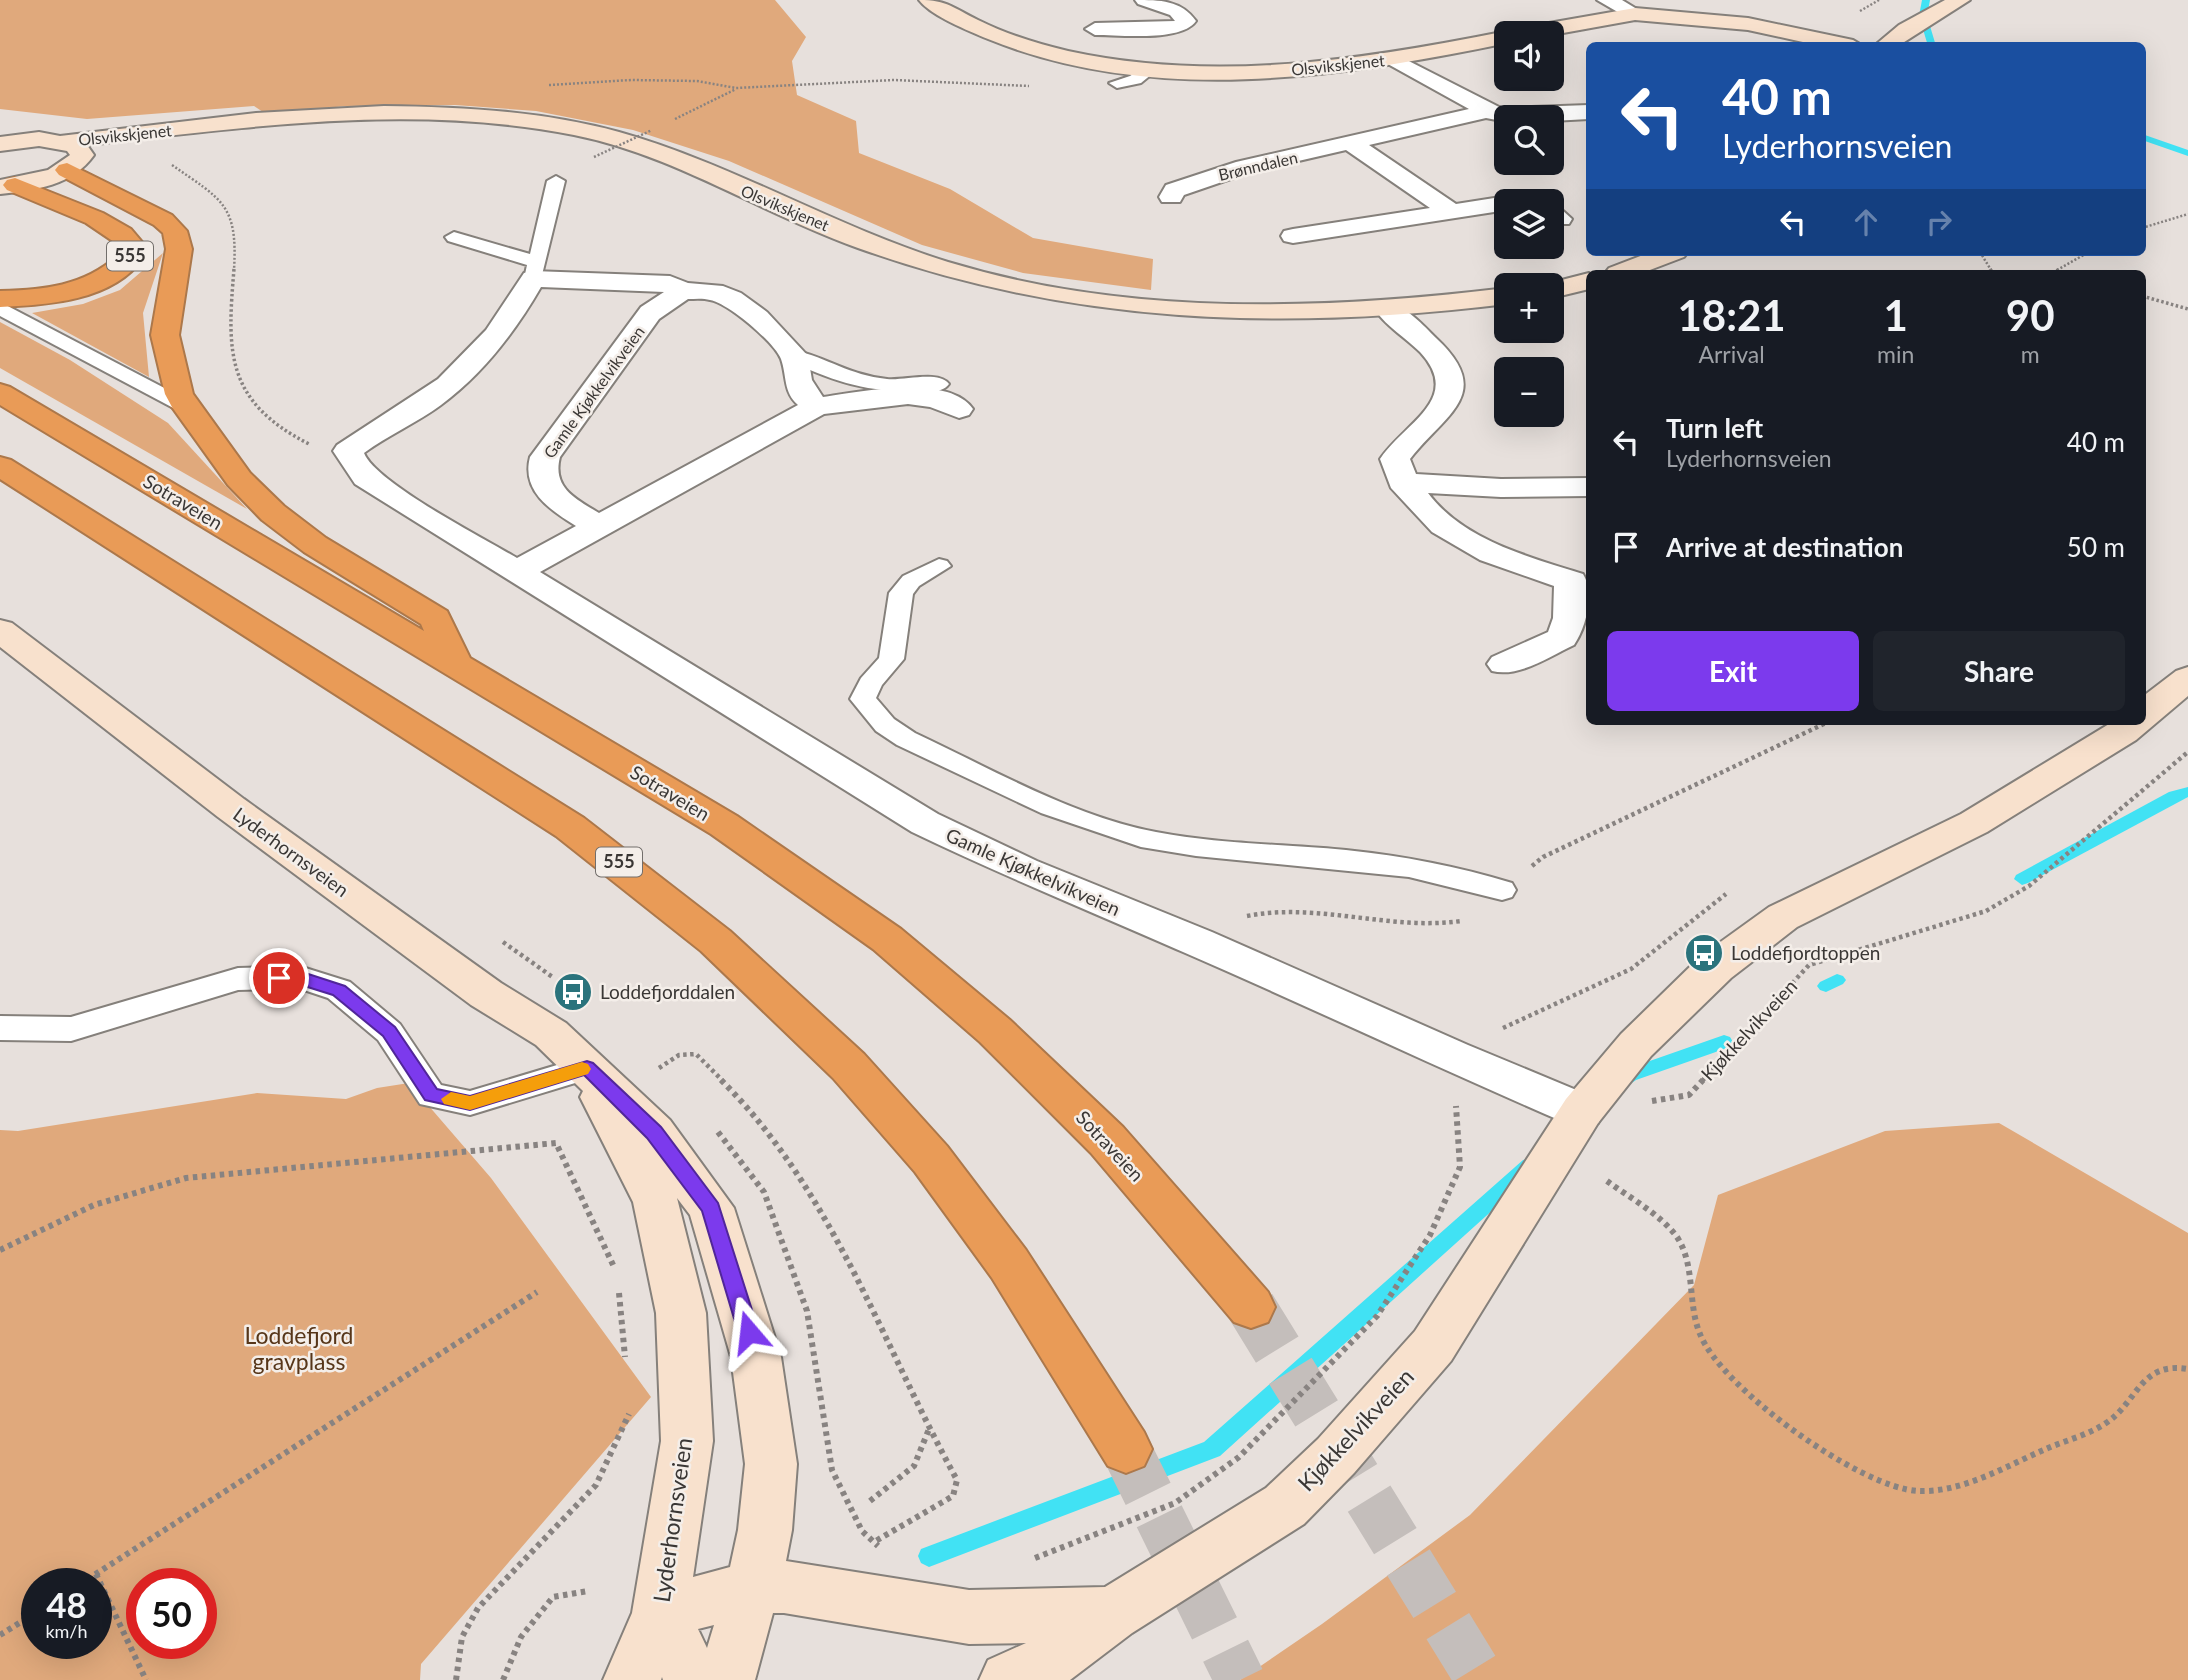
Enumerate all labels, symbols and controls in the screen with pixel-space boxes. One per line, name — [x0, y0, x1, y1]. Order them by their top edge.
map controls — [1494, 21, 1564, 427]
button: sound — [1494, 21, 1564, 91]
street label: Olsvikskjenet — [1290, 50, 1386, 79]
text: 40 m — [1722, 67, 1832, 125]
icon: left — [1607, 70, 1698, 161]
button: search — [1494, 105, 1564, 175]
street label: Olsvikskjenet — [77, 120, 173, 149]
text: Lyderhornsveien — [1722, 126, 1952, 165]
street label: Brønndalen — [1216, 147, 1299, 184]
street label: Olsvikskjenet — [738, 180, 832, 235]
button: layers — [1494, 189, 1564, 259]
icon: left — [1774, 203, 1812, 241]
icon: ahead — [1847, 203, 1885, 241]
icon: right — [1920, 203, 1958, 241]
road number: 555 — [107, 242, 153, 270]
button: + — [1494, 273, 1564, 343]
text: 18:21 — [1677, 290, 1786, 340]
text: 1 — [1884, 290, 1908, 340]
text: 90 — [2006, 290, 2055, 340]
street label: Gamle Kjøkkelvikveien — [539, 322, 648, 461]
text: Arrival — [1698, 340, 1765, 368]
text: min — [1877, 340, 1914, 368]
text: m — [2021, 340, 2040, 368]
button: − — [1494, 357, 1564, 427]
text: Turn left — [1666, 412, 1763, 444]
icon: left — [1607, 423, 1645, 461]
text: 40 m — [2067, 426, 2125, 458]
text: Lyderhornsveien — [1666, 444, 1832, 472]
street label: Sotraveien — [139, 469, 227, 534]
icon: arrive — [1607, 528, 1645, 566]
text: Arrive at destination — [1666, 531, 1903, 563]
text: 50 m — [2067, 531, 2125, 563]
button: Exit — [1607, 631, 1859, 711]
button: Share — [1873, 631, 2125, 711]
street label: Sotraveien — [626, 760, 714, 825]
street label: Lyderhornsveien — [229, 802, 353, 901]
street label: Gamle Kjøkkelvikveien — [943, 823, 1124, 920]
road number: 555 — [596, 848, 642, 876]
bus stop icon: Loddefjordtoppen — [1683, 932, 1725, 974]
place label: Loddefjordtoppen — [1731, 941, 1880, 964]
pin — [249, 948, 309, 1008]
icon: arrive — [260, 959, 298, 997]
bus stop icon: Loddefjorddalen — [552, 971, 594, 1013]
street label: Kjøkkelvikveien — [1696, 974, 1801, 1085]
place label: Loddefjorddalen — [600, 980, 735, 1003]
street label: Sotraveien — [1072, 1105, 1149, 1186]
position arrow — [712, 1295, 786, 1369]
park label: Loddefjord gravplass — [245, 1321, 353, 1375]
street label: Kjøkkelvikveien — [1291, 1362, 1419, 1496]
street label: Lyderhornsveien — [647, 1436, 697, 1604]
speed limit sign: 50 — [126, 1568, 217, 1659]
text: 48 — [46, 1583, 87, 1625]
text: km/h — [45, 1620, 88, 1642]

